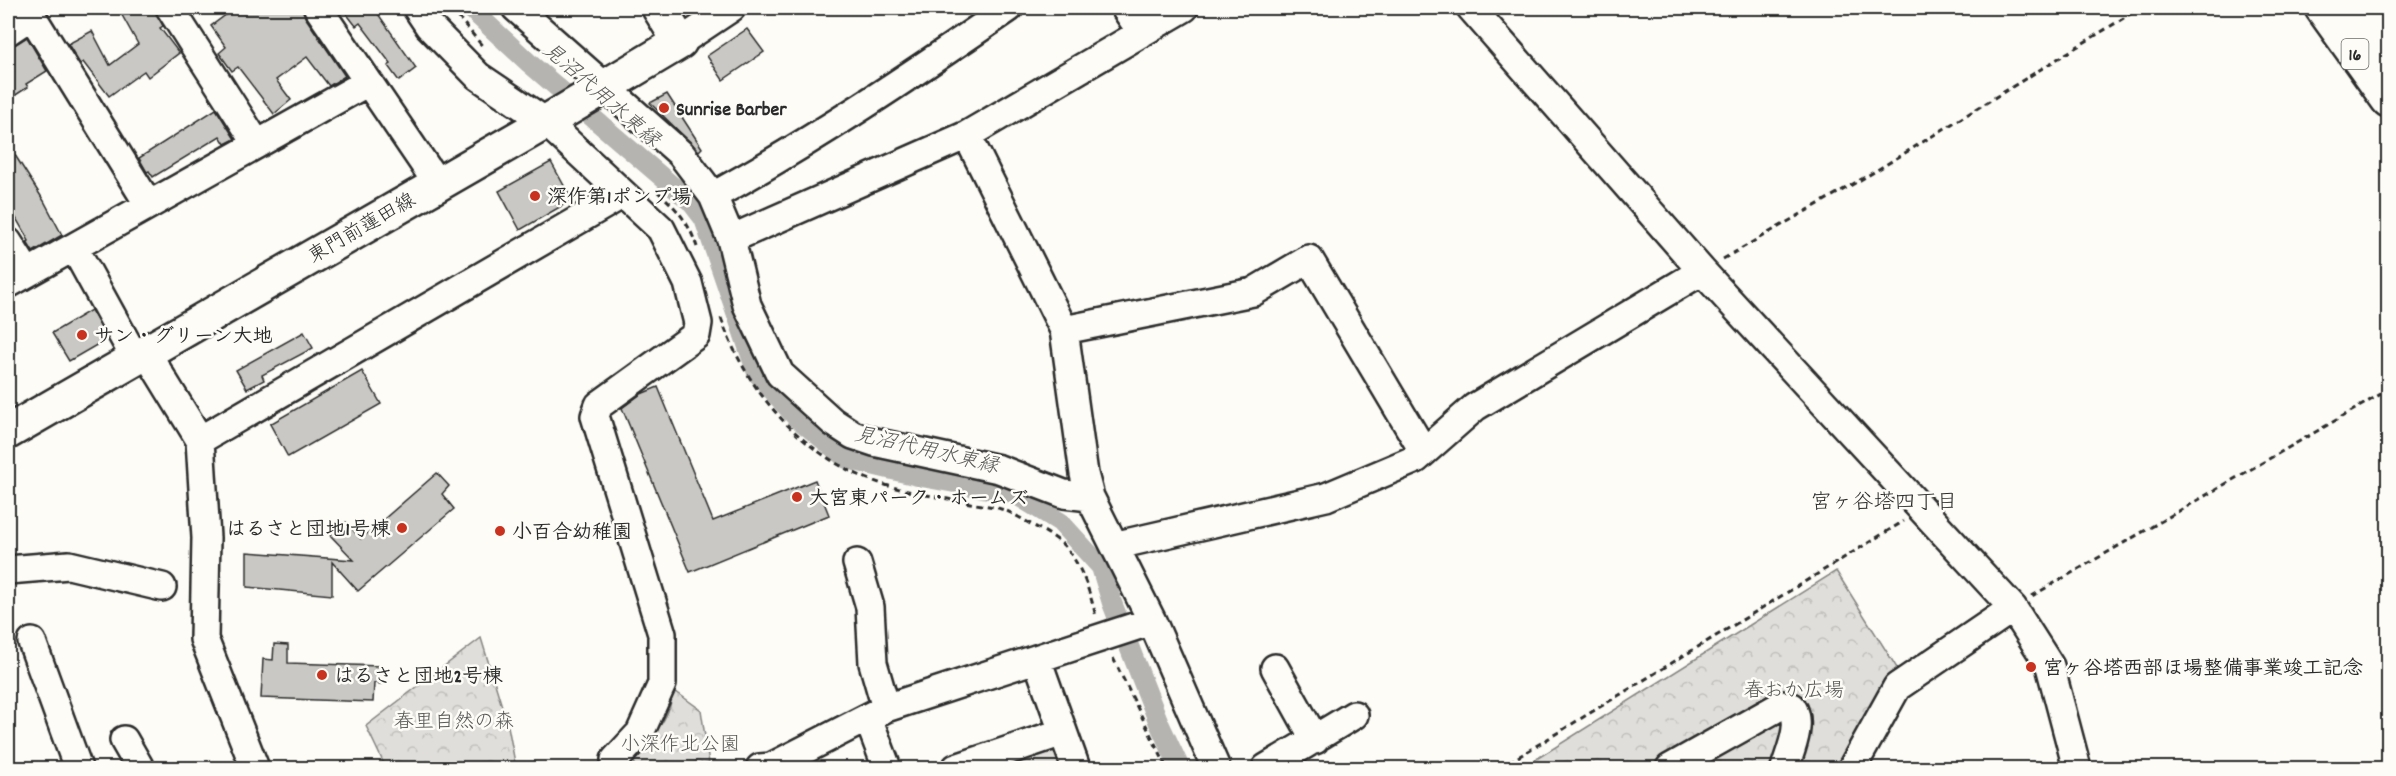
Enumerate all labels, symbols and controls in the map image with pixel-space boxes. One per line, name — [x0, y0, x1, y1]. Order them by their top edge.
water label: 見沼代用水東縁 — [535, 37, 667, 157]
road number: 16 — [2342, 39, 2368, 69]
place label: Sunrise Barber — [676, 97, 787, 125]
marker: Sunrise Barber — [657, 101, 671, 115]
place label: 深作第1ポンプ場 — [547, 185, 691, 213]
street label: 東門前蓮田線 — [304, 187, 421, 272]
marker: 深作第1ポンプ場 — [528, 189, 542, 203]
place label: サン・グリーン大地 — [94, 324, 273, 352]
marker: サン・グリーン大地 — [75, 328, 89, 342]
water label: 見沼代用水東縁 — [851, 421, 1003, 484]
place label: 大宮東パーク・ホームズ — [809, 486, 1028, 514]
district label: 宮ヶ谷塔四丁目 — [1811, 489, 1958, 519]
marker: 大宮東パーク・ホームズ — [790, 490, 804, 504]
place label: はるさと団地1号棟 — [226, 517, 391, 545]
place label: 小百合幼稚園 — [512, 520, 632, 548]
marker: はるさと団地1号棟 — [395, 521, 409, 535]
marker: 小百合幼稚園 — [493, 524, 507, 538]
place label: 宮ヶ谷塔西部ほ場整備事業竣工記念 — [2043, 656, 2363, 684]
marker: 宮ヶ谷塔西部ほ場整備事業竣工記念 — [2024, 660, 2038, 674]
place label: はるさと団地2号棟 — [334, 664, 503, 692]
marker: はるさと団地2号棟 — [315, 668, 329, 682]
park label: 春おか広場 — [1744, 678, 1844, 706]
park label: 春里自然の森 — [394, 709, 514, 737]
park label: 小深作北公園 — [620, 732, 740, 760]

